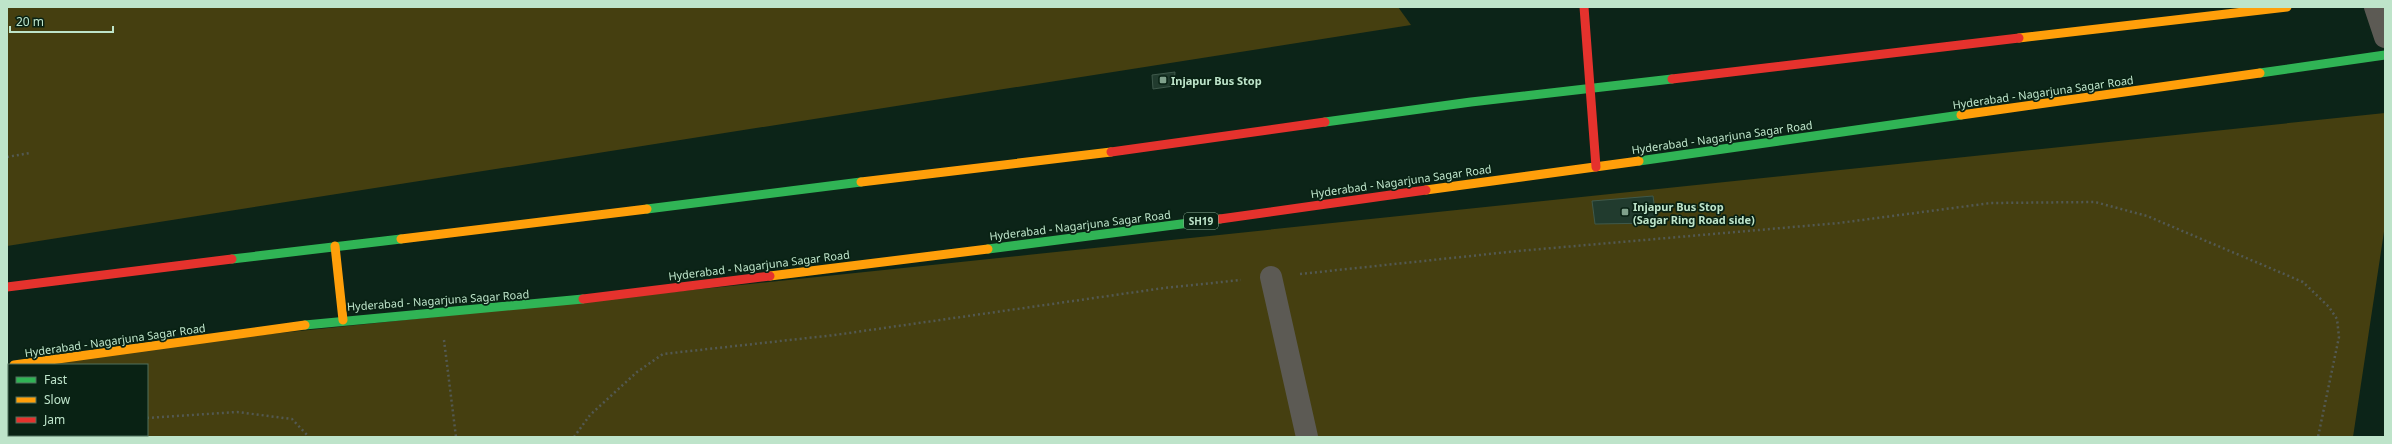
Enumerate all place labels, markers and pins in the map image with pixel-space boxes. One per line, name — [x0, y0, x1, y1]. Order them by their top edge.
place label: Injapur Bus Stop — [1171, 73, 1262, 88]
marker: Injapur Bus Stop — [1158, 75, 1168, 85]
place label: Injapur Bus Stop (Sagar Ring Road side) — [1633, 199, 1755, 227]
marker: Injapur Bus Stop (Sagar Ring Road side) — [1620, 207, 1630, 217]

